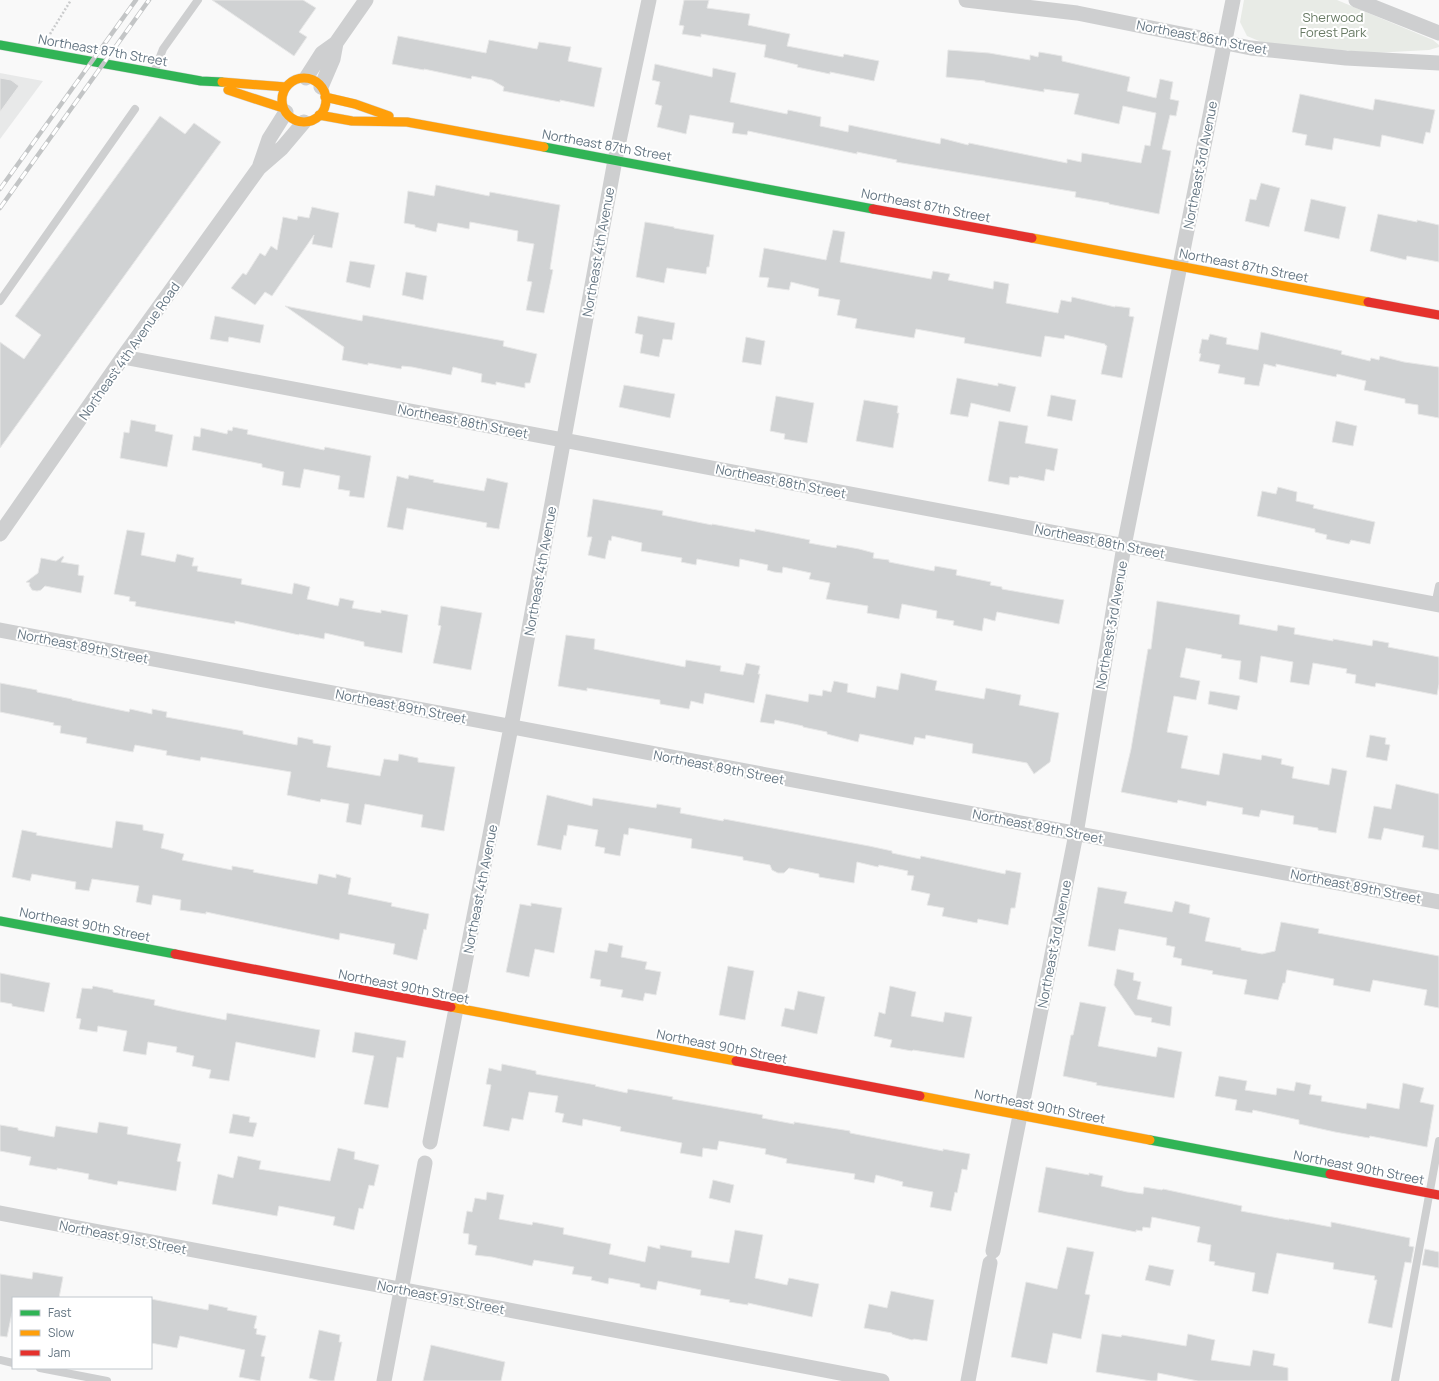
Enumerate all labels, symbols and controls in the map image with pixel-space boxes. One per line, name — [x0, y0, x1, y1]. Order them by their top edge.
park label: Sherwood Forest Park — [1300, 8, 1367, 41]
street label: Northeast 86th Street — [1135, 15, 1269, 59]
street label: Northeast 87th Street — [37, 30, 169, 70]
street label: Northeast 3rd Avenue — [1179, 99, 1221, 231]
street label: Northeast 87th Street — [541, 125, 673, 165]
street label: Northeast 87th Street — [860, 184, 992, 226]
street label: Northeast 4th Avenue — [578, 185, 618, 318]
street label: Northeast 87th Street — [1178, 244, 1310, 286]
street label: Northeast 4th Avenue Road — [74, 278, 184, 424]
street label: Northeast 88th Street — [396, 400, 530, 442]
street label: Northeast 88th Street — [714, 460, 848, 502]
street label: Northeast 4th Avenue — [520, 504, 560, 637]
street label: Northeast 88th Street — [1033, 520, 1167, 562]
street label: Northeast 3rd Avenue — [1091, 559, 1131, 691]
street label: Northeast 89th Street — [16, 624, 150, 668]
street label: Northeast 89th Street — [334, 684, 468, 728]
street label: Northeast 89th Street — [652, 745, 786, 789]
street label: Northeast 89th Street — [971, 804, 1105, 848]
street label: Northeast 4th Avenue — [459, 822, 501, 955]
street label: Northeast 89th Street — [1289, 864, 1423, 908]
street label: Northeast 3rd Avenue — [1033, 878, 1075, 1010]
street label: Northeast 90th Street — [18, 902, 152, 946]
street label: Northeast 90th Street — [337, 964, 471, 1008]
street label: Northeast 90th Street — [655, 1024, 789, 1068]
street label: Northeast 90th Street — [973, 1084, 1107, 1128]
street label: Northeast 90th Street — [1292, 1145, 1426, 1189]
street label: Northeast 91st Street — [58, 1216, 188, 1258]
street label: Northeast 91st Street — [376, 1276, 506, 1318]
legend — [12, 1297, 152, 1369]
text: Fast — [48, 1304, 72, 1321]
text: Slow — [48, 1324, 74, 1341]
text: Jam — [48, 1344, 70, 1361]

